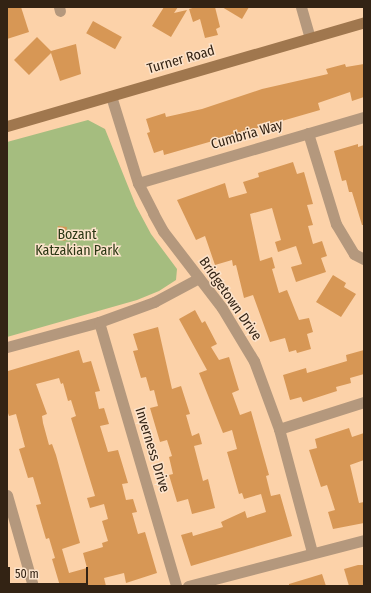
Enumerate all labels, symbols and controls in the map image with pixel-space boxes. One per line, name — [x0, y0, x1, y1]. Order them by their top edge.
street label: Turner Road — [145, 42, 217, 78]
street label: Cumbria Way — [209, 117, 285, 153]
park label: Bozant Katzakian Park — [35, 227, 119, 260]
street label: Bridgetown Drive — [195, 254, 265, 344]
street label: Inverness Drive — [131, 405, 173, 495]
scale bar — [10, 559, 90, 585]
text: 50 m — [15, 567, 39, 581]

